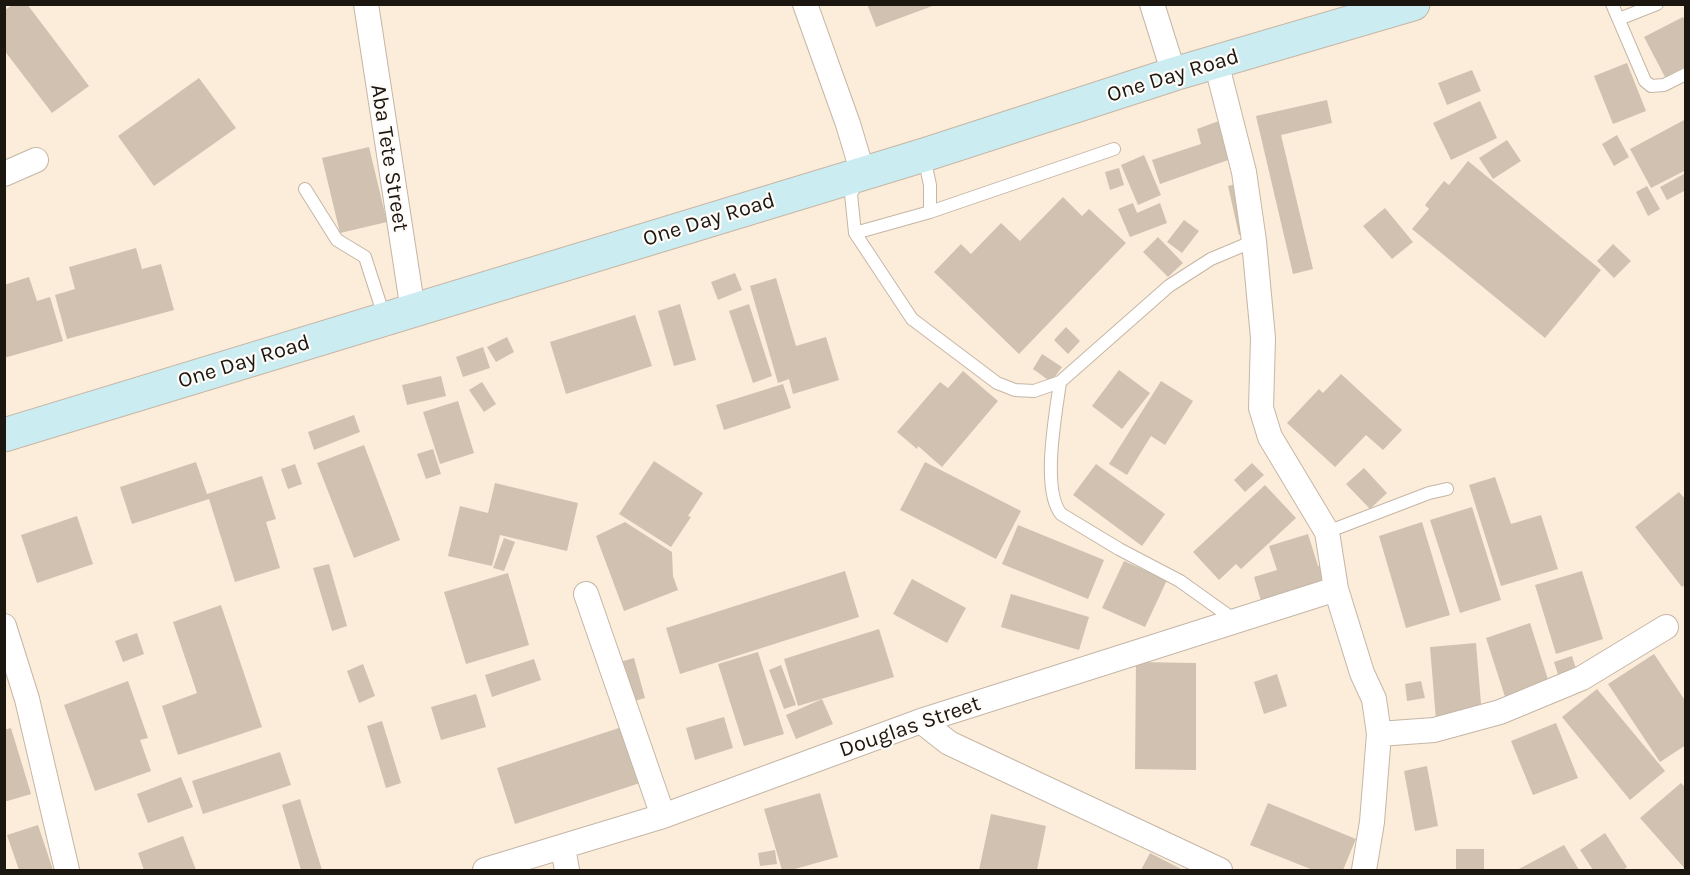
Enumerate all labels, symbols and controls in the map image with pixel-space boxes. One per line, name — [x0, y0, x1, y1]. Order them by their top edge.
street label: One Day Road — [1104, 43, 1242, 109]
street label: Aba Tete Street — [364, 82, 414, 234]
street label: One Day Road — [640, 187, 778, 253]
street label: One Day Road — [175, 329, 313, 395]
street label: Douglas Street — [836, 690, 984, 764]

